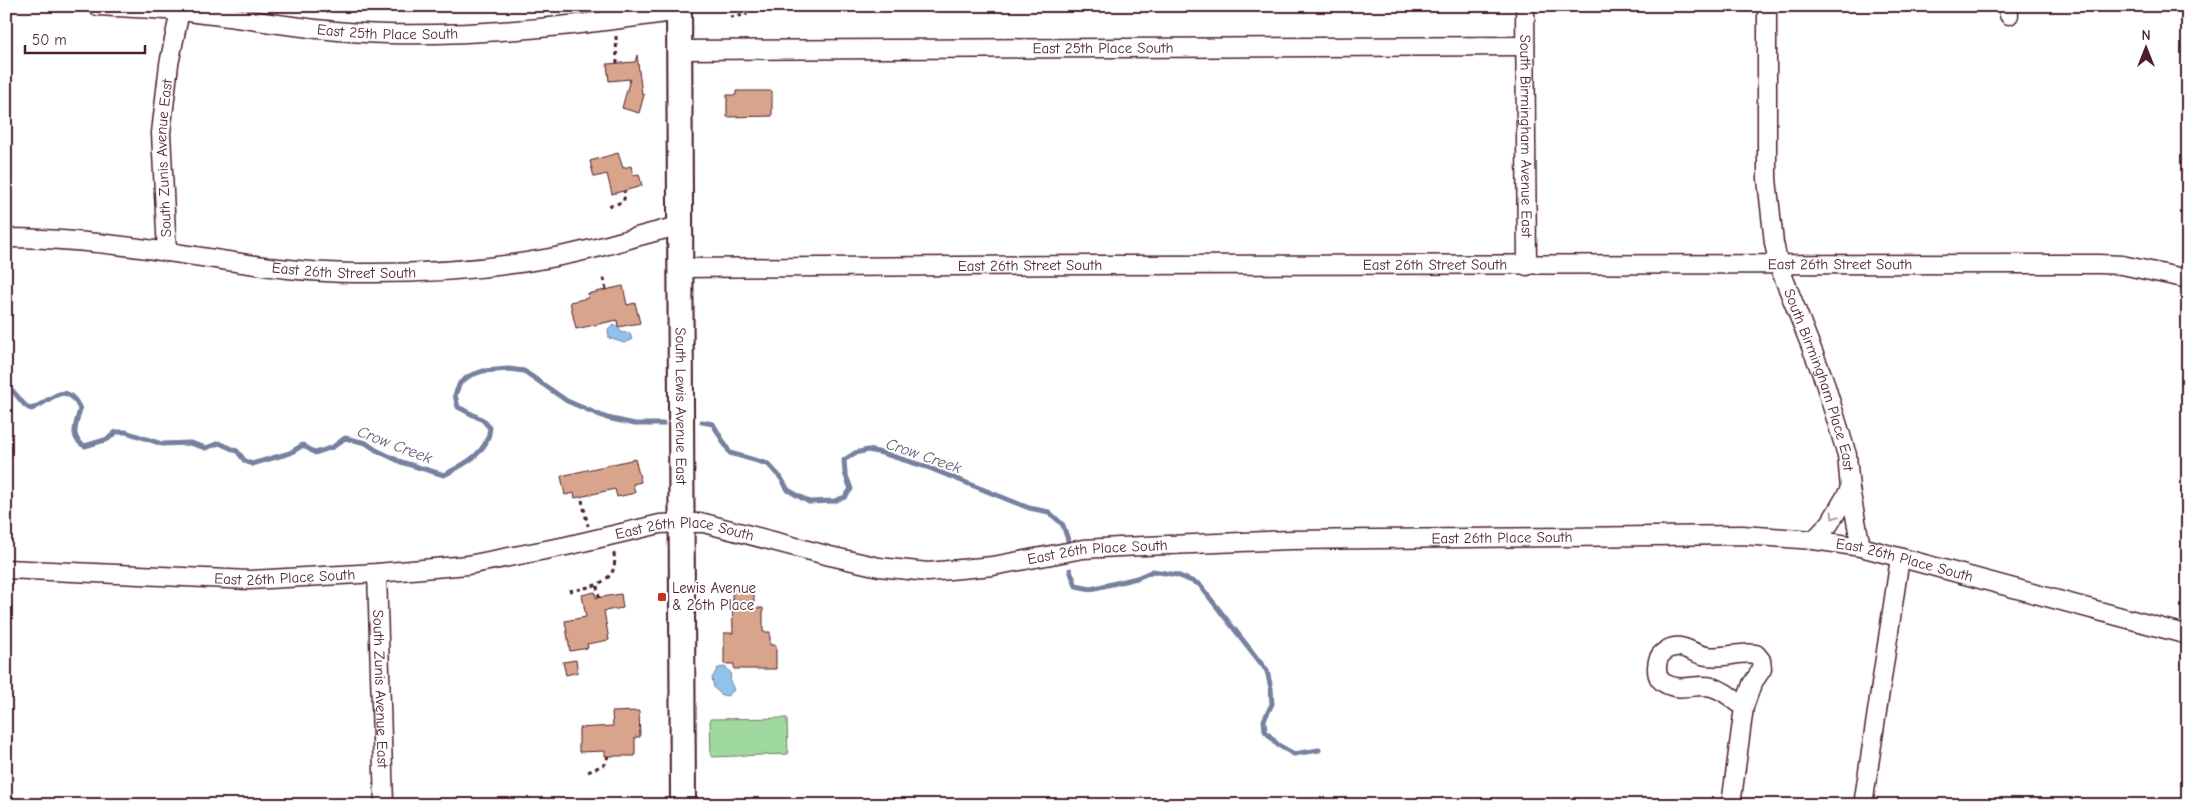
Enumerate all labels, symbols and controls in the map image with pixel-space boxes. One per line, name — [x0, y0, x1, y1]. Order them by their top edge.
street label: East 25th Place South — [316, 20, 458, 43]
scale bar — [25, 22, 145, 54]
north arrow — [2122, 22, 2172, 72]
text: N — [2141, 27, 2151, 44]
text: 50 m — [32, 31, 67, 49]
street label: South Birmingham Avenue East — [1516, 34, 1536, 238]
street label: East 25th Place South — [1032, 39, 1174, 57]
street label: South Zunis Avenue East — [152, 77, 176, 238]
street label: East 26th Street South — [1768, 255, 1912, 273]
street label: East 26th Street South — [958, 256, 1102, 275]
street label: East 26th Street South — [1363, 256, 1507, 274]
street label: East 26th Street South — [271, 258, 416, 282]
street label: South Birmingham Place East — [1780, 286, 1857, 472]
street label: South Lewis Avenue East — [672, 327, 690, 486]
water label: Crow Creek — [355, 422, 435, 467]
water label: Crow Creek — [884, 435, 964, 477]
one-way arrow — [1831, 511, 1841, 520]
street label: East 26th Place South — [613, 514, 756, 545]
street label: East 26th Place South — [1431, 528, 1573, 547]
street label: East 26th Place South — [1835, 534, 1975, 586]
street label: East 26th Place South — [1026, 536, 1168, 568]
street label: East 26th Place South — [214, 565, 356, 589]
place label: Lewis Avenue & 26th Place — [672, 579, 757, 614]
marker: Lewis Avenue & 26th Place — [656, 591, 668, 603]
street label: South Zunis Avenue East — [369, 609, 392, 769]

